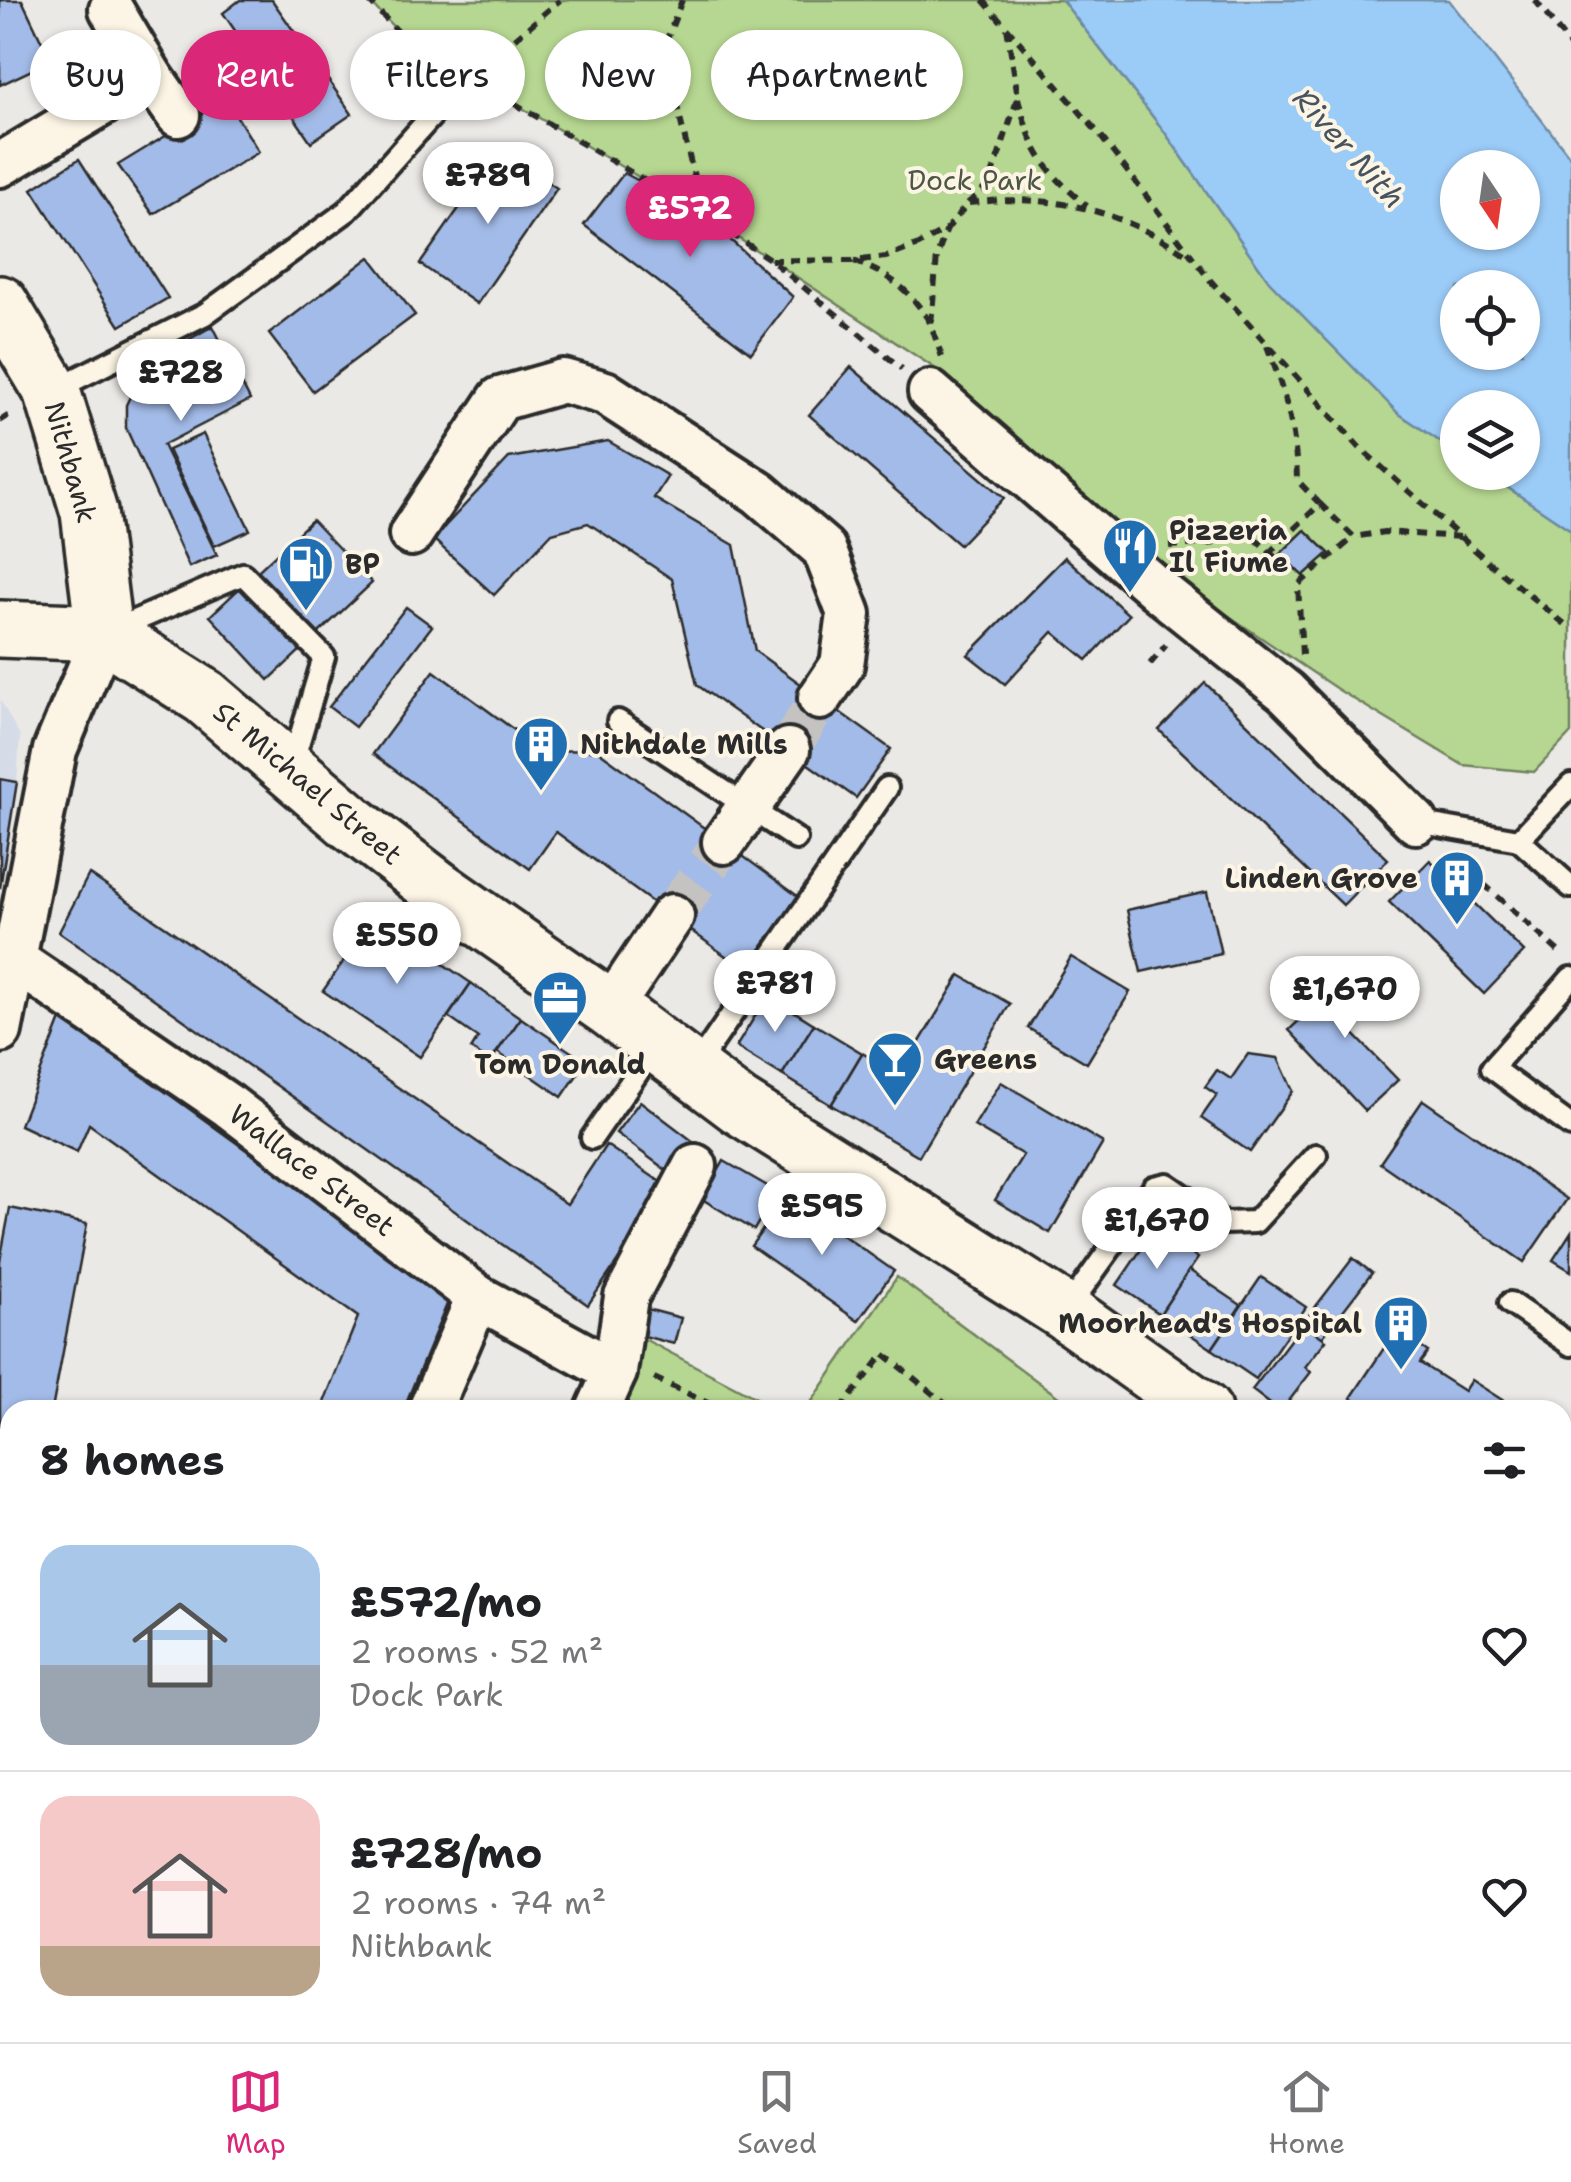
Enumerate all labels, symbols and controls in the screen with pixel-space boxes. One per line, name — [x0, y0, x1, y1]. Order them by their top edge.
chip: Buy — [30, 30, 161, 120]
chip: Rent — [181, 30, 330, 120]
chip: Filters — [350, 30, 525, 120]
chip: New — [545, 30, 691, 120]
chip: Apartment — [711, 30, 963, 120]
water label: River Nith — [1284, 79, 1414, 217]
pin: £789 — [429, 142, 547, 227]
north arrow — [1440, 150, 1540, 250]
map controls — [1440, 150, 1540, 490]
text: £789 — [445, 153, 531, 196]
park label: Dock Park — [908, 161, 1042, 199]
pin: £572 — [631, 175, 749, 260]
text: £572 — [648, 186, 732, 229]
button: locate — [1440, 270, 1540, 370]
pin: £728 — [122, 339, 240, 424]
text: £728 — [138, 350, 224, 393]
button: layers — [1440, 390, 1540, 490]
street label: Nithbank — [36, 397, 106, 527]
place label: Pizzeria Il Fiume — [1169, 511, 1289, 581]
restaurant icon: Pizzeria Il Fiume — [1100, 516, 1160, 595]
fuel station icon: BP — [276, 534, 336, 613]
place label: BP — [345, 545, 380, 583]
street label: St Michael Street — [206, 693, 410, 873]
building icon: Nithdale Mills — [511, 714, 571, 793]
place label: Nithdale Mills — [580, 725, 788, 763]
building icon: Linden Grove — [1427, 848, 1487, 927]
place label: Linden Grove — [1225, 859, 1418, 897]
pin: £550 — [338, 902, 456, 987]
text: £550 — [355, 913, 439, 956]
pin: £781 — [716, 950, 834, 1035]
pin: £1,670 — [1264, 956, 1426, 1041]
text: £781 — [736, 961, 814, 1004]
text: £1,670 — [1292, 967, 1398, 1010]
office icon: Tom Donald — [530, 968, 590, 1047]
bar icon: Greens — [865, 1029, 925, 1108]
place label: Greens — [934, 1040, 1037, 1078]
place label: Tom Donald — [474, 1045, 646, 1083]
street label: Wallace Street — [221, 1095, 403, 1245]
pin: £595 — [763, 1173, 881, 1258]
text: £595 — [780, 1184, 864, 1227]
pin: £1,670 — [1076, 1187, 1238, 1272]
text: £1,670 — [1104, 1198, 1210, 1241]
building icon: Moorhead's Hospital — [1371, 1293, 1431, 1372]
place label: Moorhead's Hospital — [1058, 1304, 1362, 1342]
text: 8 homes — [40, 1432, 225, 1488]
icon: filters — [1477, 1433, 1532, 1488]
text: £572/mo — [350, 1574, 542, 1630]
icon: home — [120, 1585, 240, 1705]
icon: heart — [1477, 1618, 1532, 1673]
text: 2 rooms · 52 m² — [350, 1630, 603, 1673]
text: Dock Park — [350, 1673, 504, 1716]
text: £728/mo — [350, 1825, 543, 1881]
icon: home — [120, 1836, 240, 1956]
icon: heart — [1477, 1869, 1532, 1924]
text: 2 rooms · 74 m² — [350, 1881, 606, 1924]
text: Nithbank — [350, 1924, 493, 1967]
tab: Map — [226, 2064, 286, 2162]
tab: Saved — [737, 2064, 817, 2162]
tab: Home — [1268, 2064, 1345, 2162]

